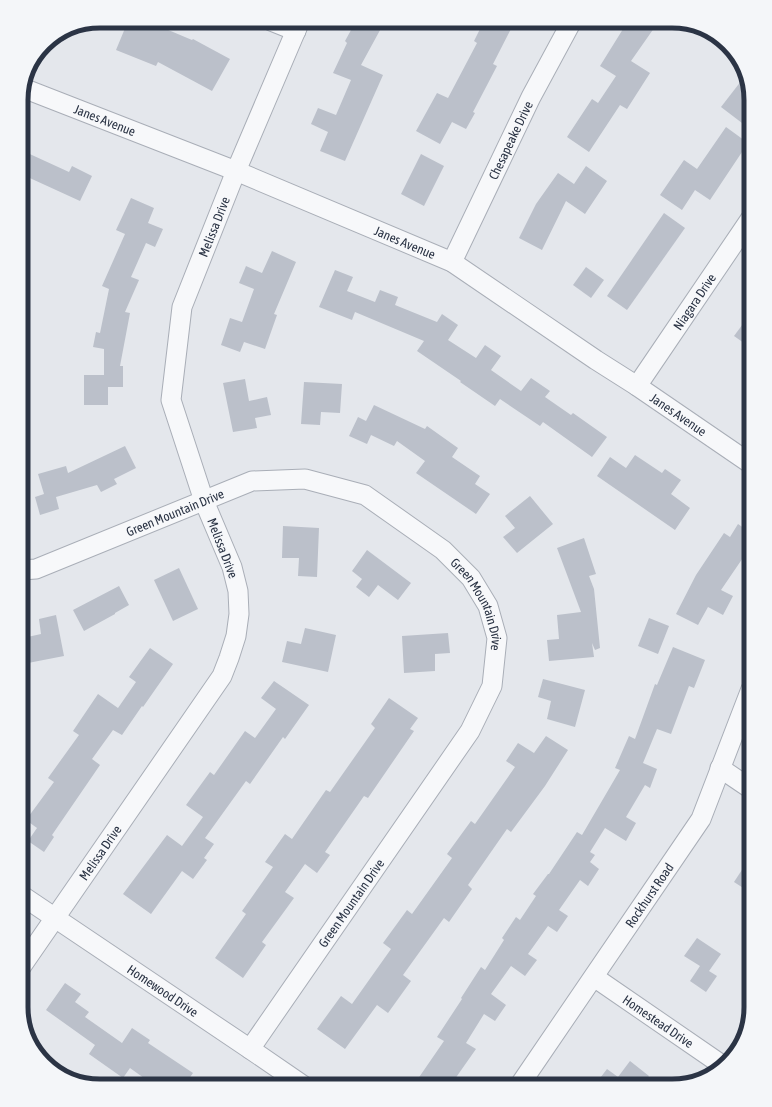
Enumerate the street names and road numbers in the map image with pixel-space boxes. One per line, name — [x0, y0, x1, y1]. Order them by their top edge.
street label: Chesapeake Drive — [486, 99, 536, 182]
street label: Janes Avenue — [72, 102, 138, 139]
street label: Melissa Drive — [196, 195, 233, 259]
street label: Janes Avenue — [372, 223, 438, 262]
street label: Niagara Drive — [670, 271, 719, 333]
street label: Janes Avenue — [647, 390, 709, 439]
street label: Green Mountain Drive — [124, 486, 226, 539]
street label: Melissa Drive — [204, 516, 241, 580]
street label: Green Mountain Drive — [447, 555, 504, 651]
street label: Melissa Drive — [76, 823, 125, 883]
street label: Green Mountain Drive — [315, 856, 387, 950]
street label: Rockhurst Road — [622, 860, 677, 930]
street label: Homewood Drive — [124, 962, 201, 1020]
street label: Homestead Drive — [620, 992, 696, 1051]

